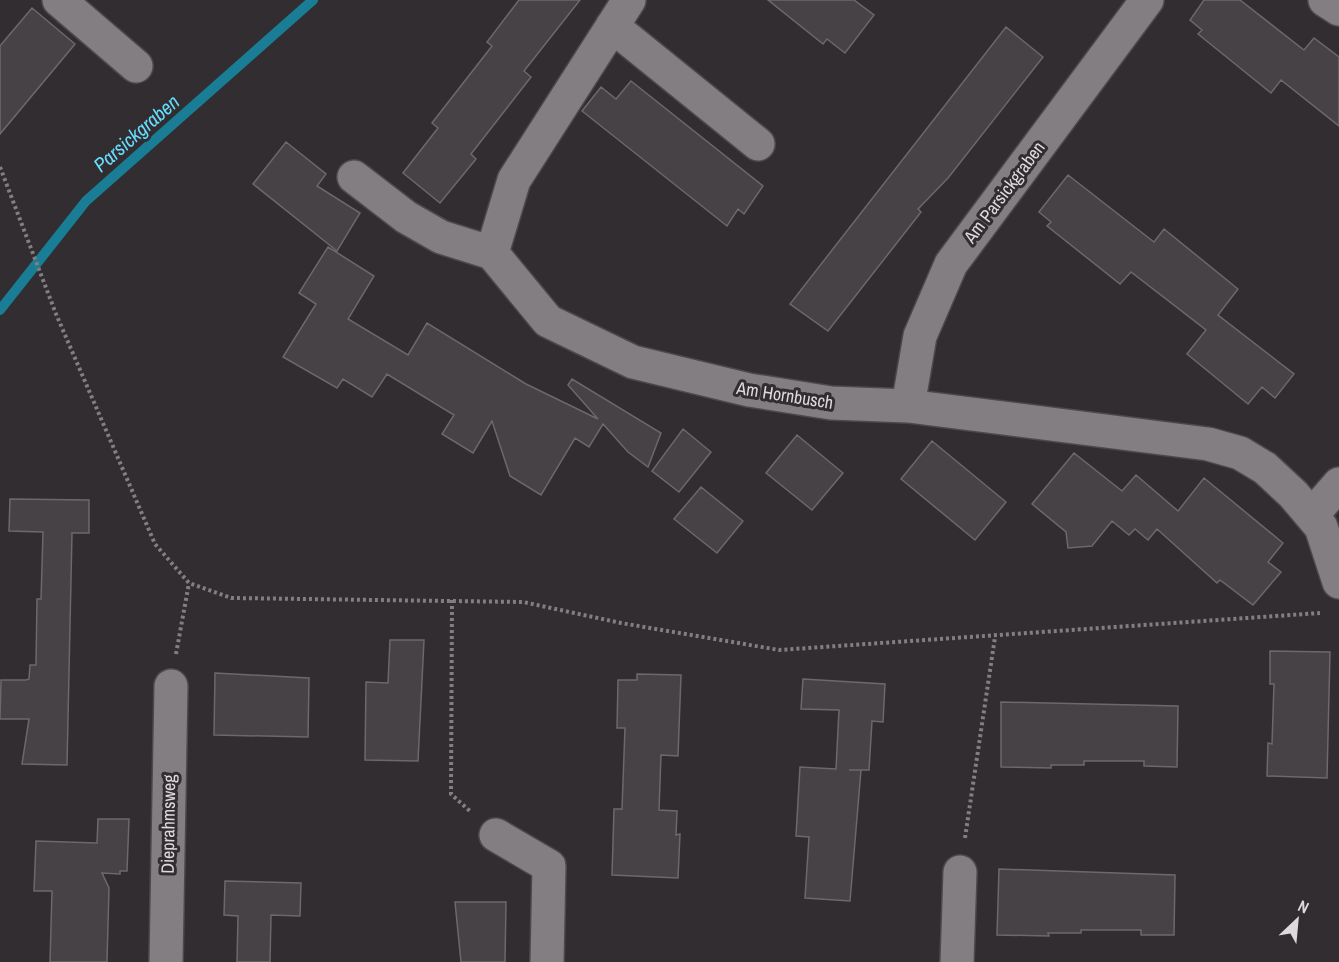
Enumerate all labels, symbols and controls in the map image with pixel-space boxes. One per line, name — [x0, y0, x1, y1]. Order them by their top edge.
water label: Parsickgraben — [87, 88, 185, 178]
street label: Am Parsickgraben — [957, 136, 1051, 249]
street label: Am Hornbusch — [734, 375, 835, 415]
street label: Dieprahmsweg — [155, 773, 181, 874]
north arrow — [1267, 890, 1327, 950]
text: N — [1294, 895, 1313, 918]

